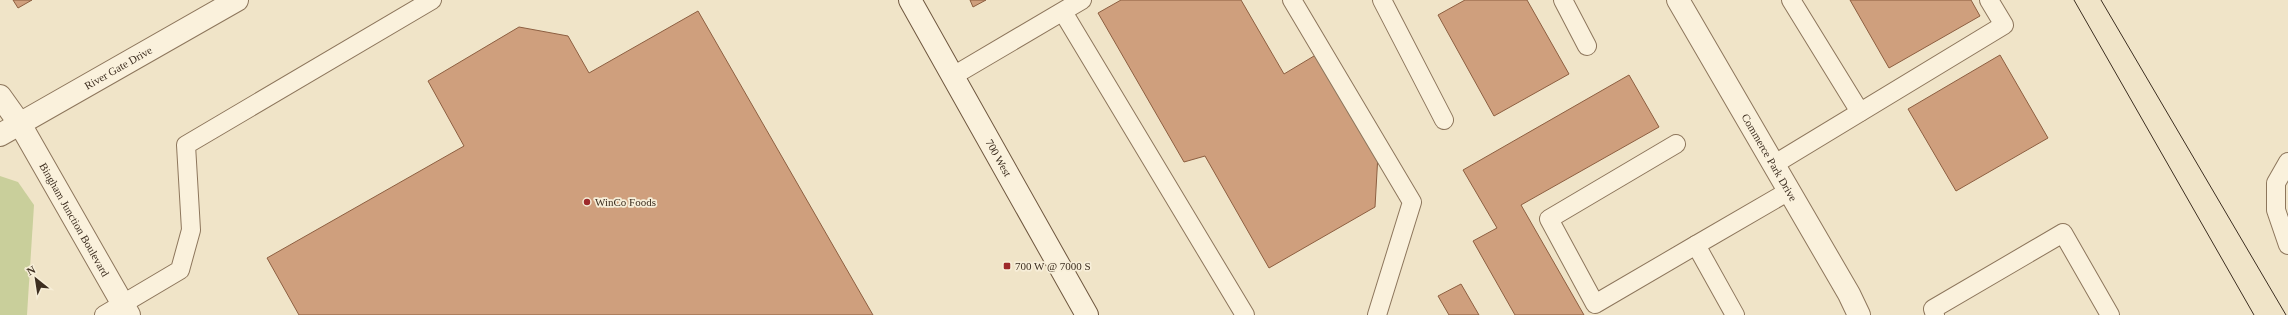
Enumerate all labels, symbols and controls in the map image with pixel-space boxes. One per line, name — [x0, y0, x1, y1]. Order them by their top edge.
street label: River Gate Drive — [82, 44, 154, 92]
street label: Commerce Park Drive — [1739, 111, 1800, 203]
street label: 700 West — [983, 137, 1014, 179]
street label: Bingham Junction Boulevard — [37, 161, 112, 279]
place label: WinCo Foods — [595, 196, 656, 208]
marker: WinCo Foods — [582, 197, 592, 207]
north arrow — [16, 259, 56, 299]
place label: 700 W @ 7000 S — [1015, 260, 1091, 272]
marker: 700 W @ 7000 S — [1002, 261, 1012, 271]
text: N — [25, 263, 37, 278]

